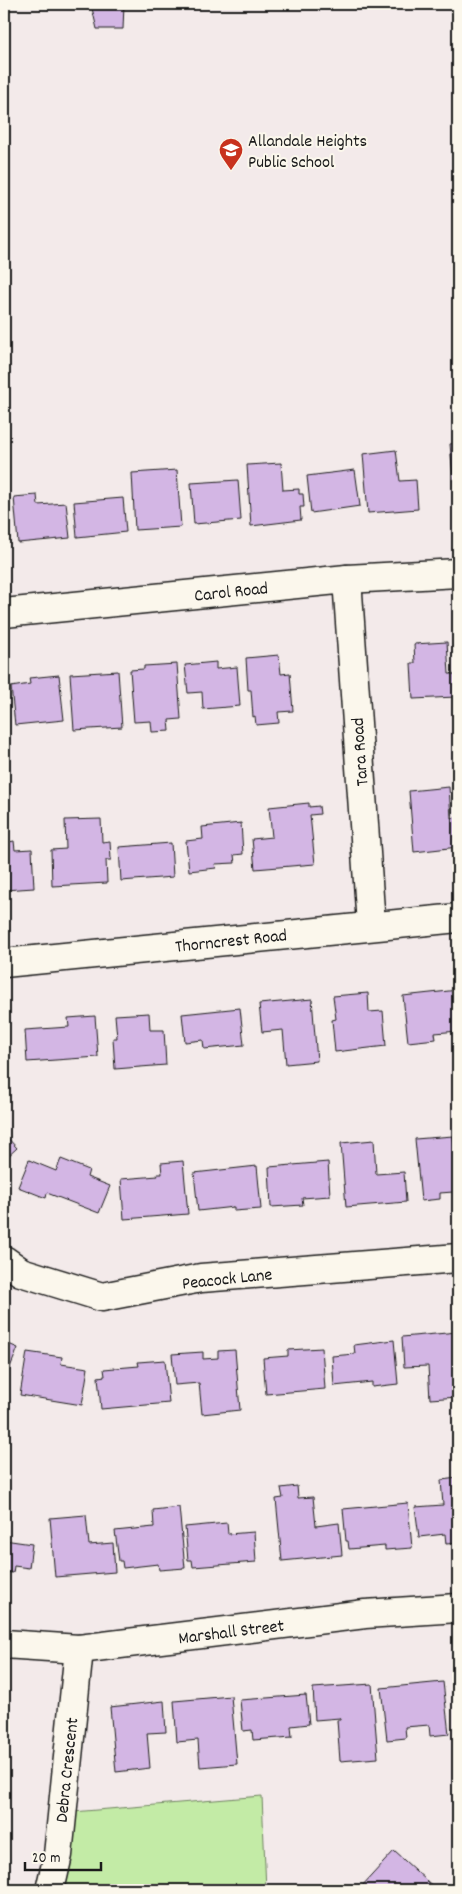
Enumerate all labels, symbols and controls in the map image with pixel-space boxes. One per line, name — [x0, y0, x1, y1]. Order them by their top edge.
place label: Allandale Heights Public School — [248, 130, 367, 176]
school or university icon: Allandale Heights Public School — [218, 137, 244, 171]
street label: Carol Road — [193, 577, 269, 610]
street label: Tara Road — [347, 717, 376, 787]
street label: Thorncrest Road — [174, 924, 288, 961]
street label: Peacock Lane — [181, 1263, 274, 1298]
street label: Marshall Street — [177, 1615, 286, 1652]
street label: Debra Crescent — [51, 1716, 86, 1824]
scale bar — [25, 1839, 101, 1871]
text: 20 m — [32, 1848, 60, 1870]

